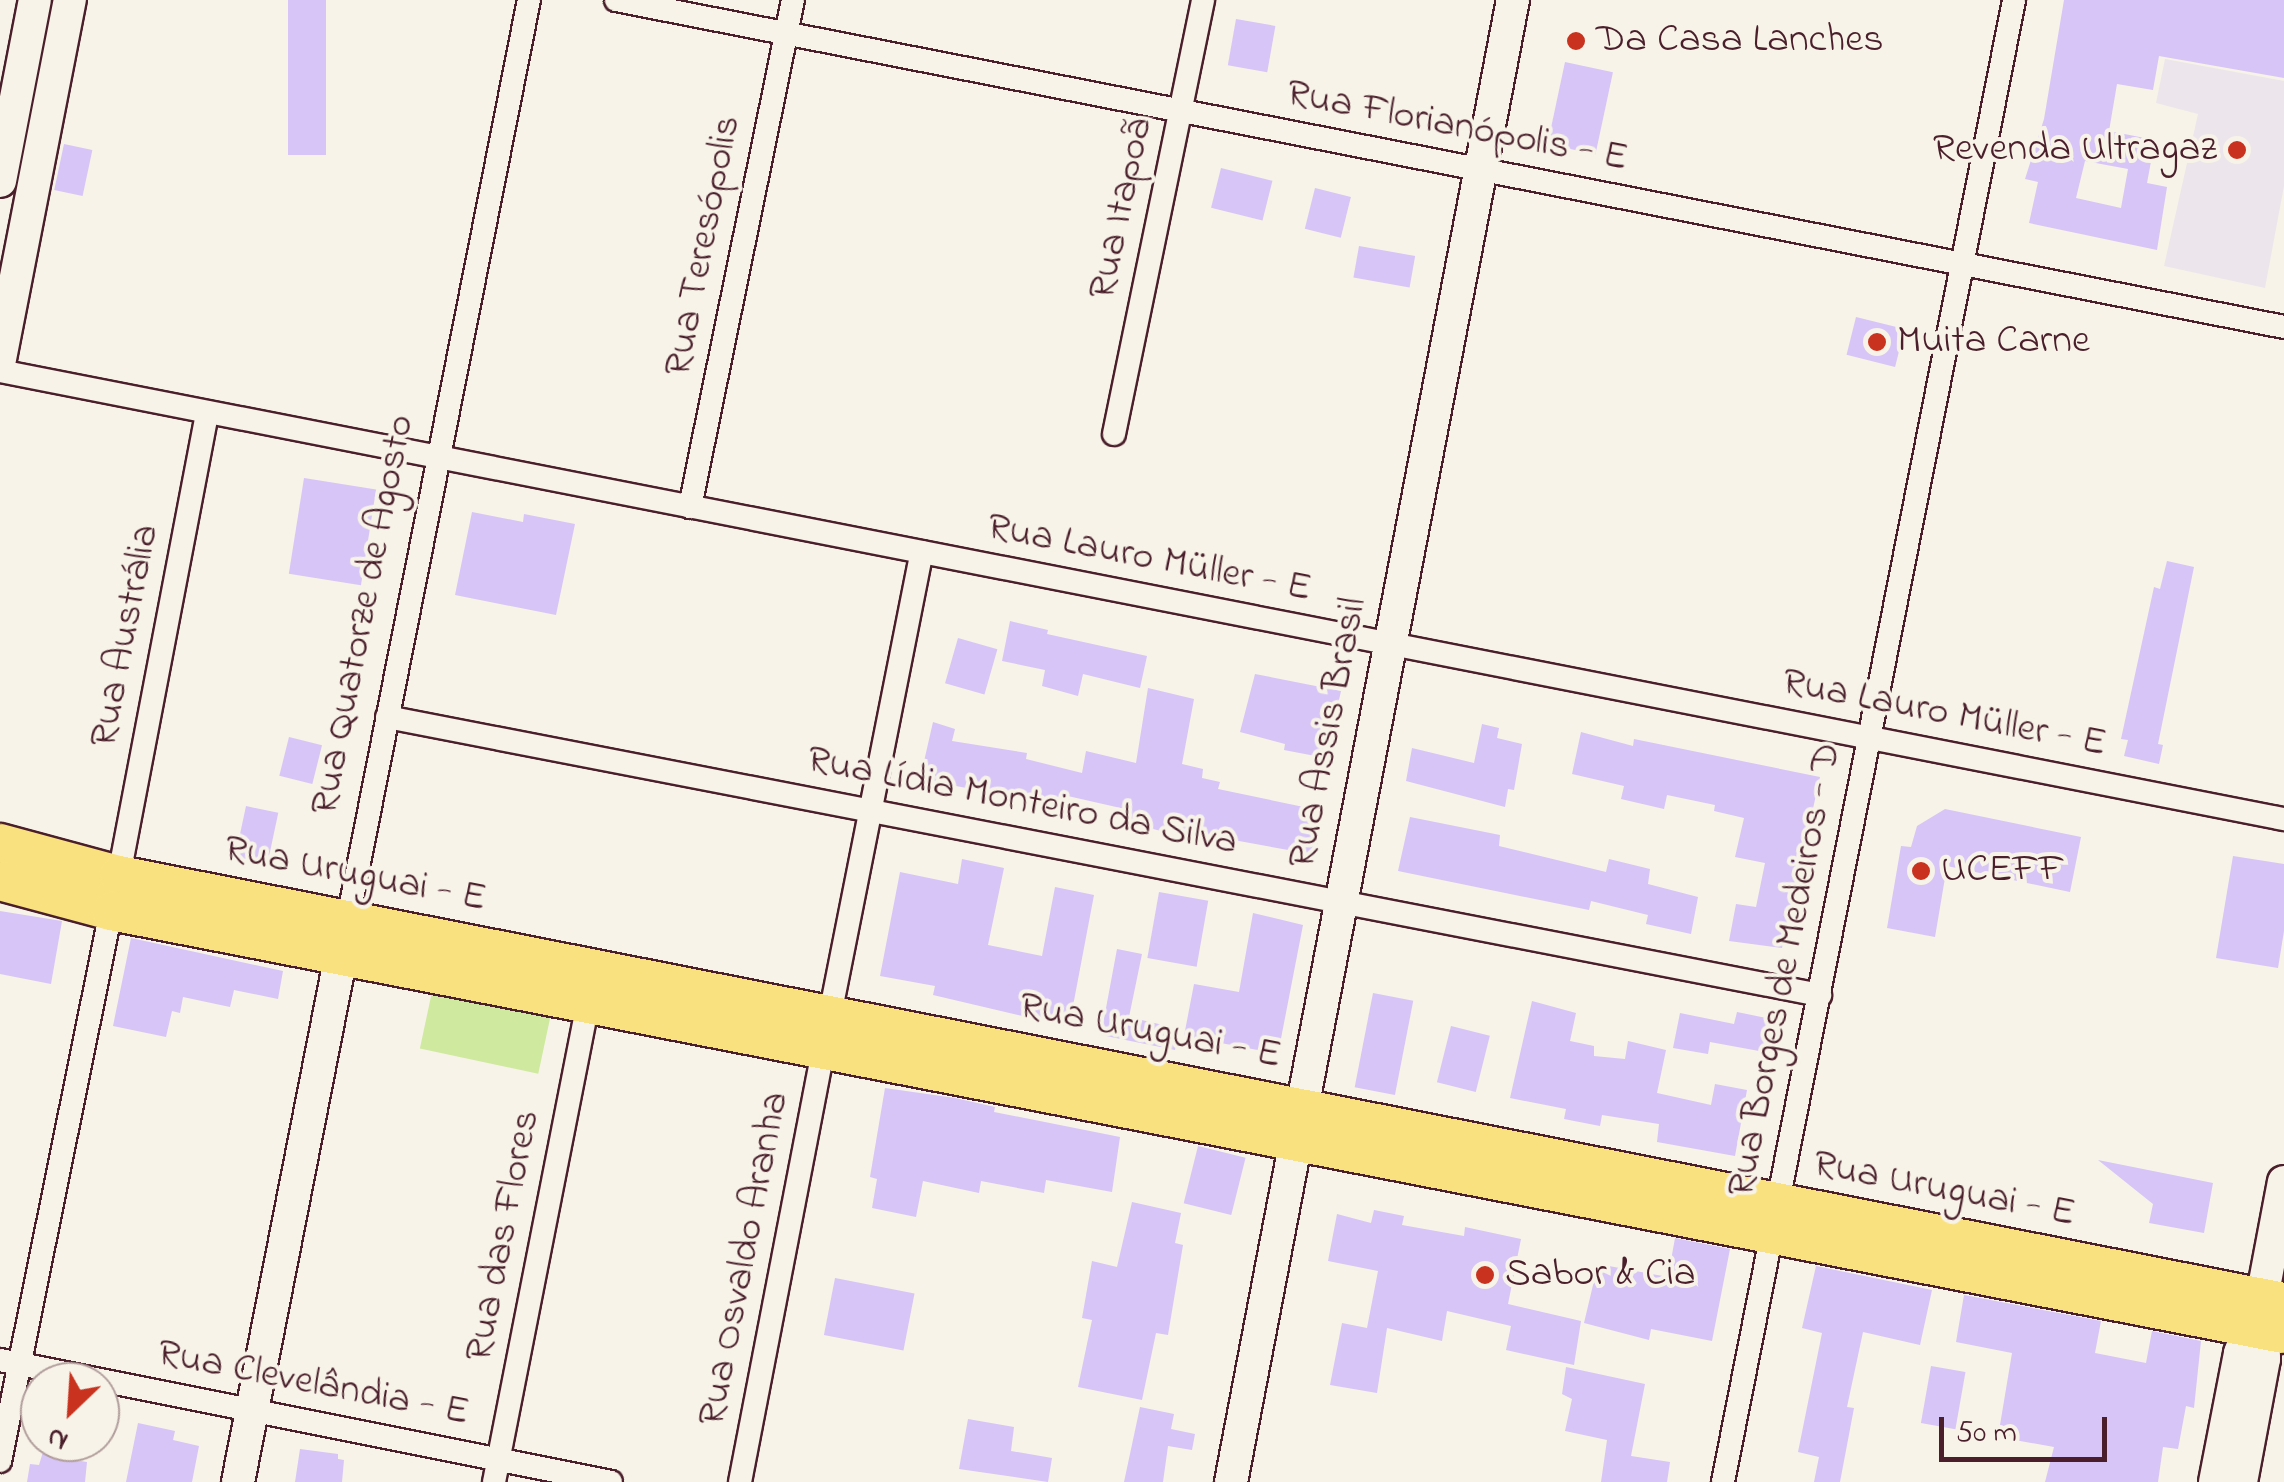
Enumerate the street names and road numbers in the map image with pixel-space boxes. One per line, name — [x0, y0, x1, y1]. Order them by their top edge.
street label: Rua Florianópolis - E — [1282, 70, 1632, 184]
street label: Rua Teresópolis — [655, 112, 753, 380]
street label: Rua Itapoã — [1079, 114, 1165, 304]
street label: Rua Quatorze de Agosto — [302, 411, 426, 819]
street label: Rua Lauro Müller - E — [983, 504, 1315, 614]
street label: Rua Austrália — [81, 521, 171, 751]
street label: Rua Assis Brasil — [1279, 594, 1379, 872]
street label: Rua Lauro Müller - E — [1778, 659, 2110, 769]
street label: Rua Lídia Monteiro da Silva — [803, 737, 1241, 867]
street label: Rua Borges de Medeiros - D — [1718, 739, 1854, 1201]
street label: Rua Uruguai - E — [220, 826, 490, 924]
street label: Rua Uruguai - E — [1015, 983, 1285, 1081]
street label: Rua Osvaldo Aranha — [689, 1088, 801, 1430]
street label: Rua das Flores — [456, 1106, 552, 1366]
street label: Rua Uruguai - E — [1809, 1141, 2079, 1239]
street label: Rua Clevelândia - E — [153, 1330, 473, 1438]

